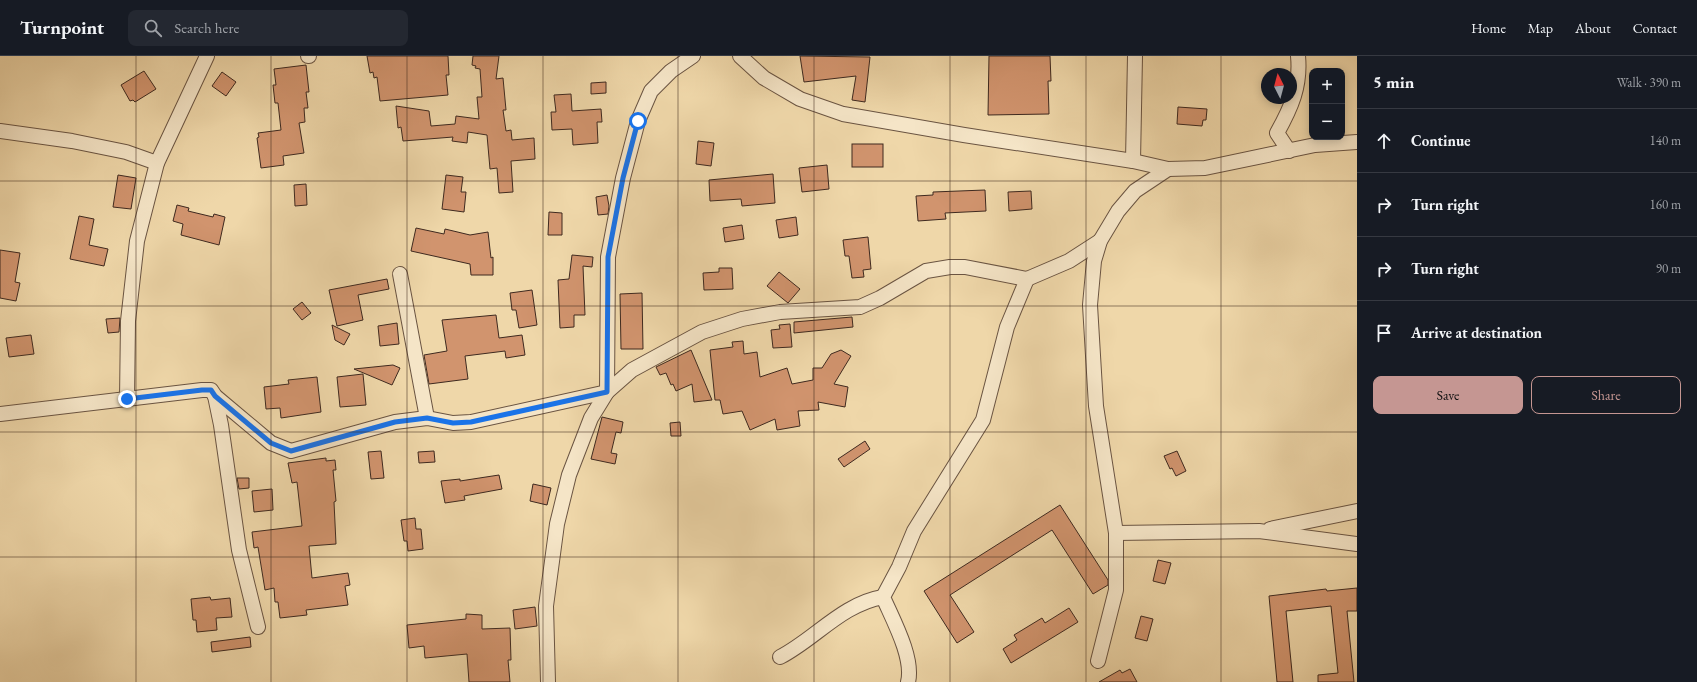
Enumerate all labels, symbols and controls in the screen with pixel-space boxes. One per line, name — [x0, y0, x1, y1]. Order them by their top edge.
search box — [128, 10, 408, 46]
text: Turnpoint — [20, 15, 104, 40]
icon: search — [142, 17, 164, 39]
text: Search here — [174, 18, 239, 37]
text: Home — [1471, 19, 1506, 37]
text: Map — [1528, 19, 1553, 37]
text: About — [1575, 19, 1611, 37]
text: Contact — [1633, 19, 1677, 37]
north arrow — [1261, 68, 1297, 104]
map controls — [1309, 68, 1345, 140]
button: + — [1309, 68, 1345, 104]
text: 5 min — [1373, 71, 1414, 93]
text: Walk · 390 m — [1617, 74, 1681, 91]
button: − — [1309, 104, 1345, 140]
route start — [629, 112, 647, 130]
icon: ahead — [1373, 130, 1395, 152]
text: Continue — [1411, 131, 1471, 150]
text: 140 m — [1650, 132, 1681, 149]
icon: right — [1373, 194, 1395, 216]
text: Turn right — [1411, 195, 1479, 214]
text: 160 m — [1650, 196, 1681, 213]
icon: right — [1373, 258, 1395, 280]
text: Turn right — [1411, 259, 1479, 278]
text: 90 m — [1656, 260, 1681, 277]
icon: arrive — [1373, 322, 1395, 344]
text: Arrive at destination — [1411, 323, 1542, 342]
button: Save — [1373, 376, 1523, 414]
button: Share — [1531, 376, 1681, 414]
route end — [118, 390, 136, 408]

